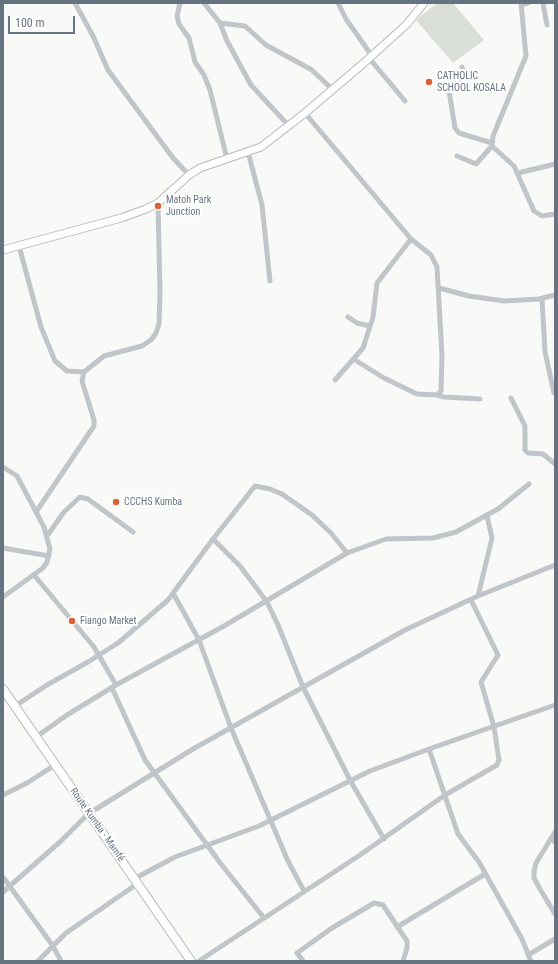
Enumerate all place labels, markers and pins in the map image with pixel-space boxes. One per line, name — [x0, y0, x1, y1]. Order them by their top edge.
place label: CATHOLIC SCHOOL KOSALA — [437, 70, 506, 94]
marker: CATHOLIC SCHOOL KOSALA — [424, 77, 434, 87]
place label: Matoh Park Junction — [166, 194, 211, 218]
marker: Matoh Park Junction — [153, 201, 163, 211]
place label: CCCHS Kumba — [124, 496, 182, 508]
marker: CCCHS Kumba — [111, 497, 121, 507]
place label: Fiango Market — [80, 615, 136, 627]
marker: Fiango Market — [67, 616, 77, 626]

